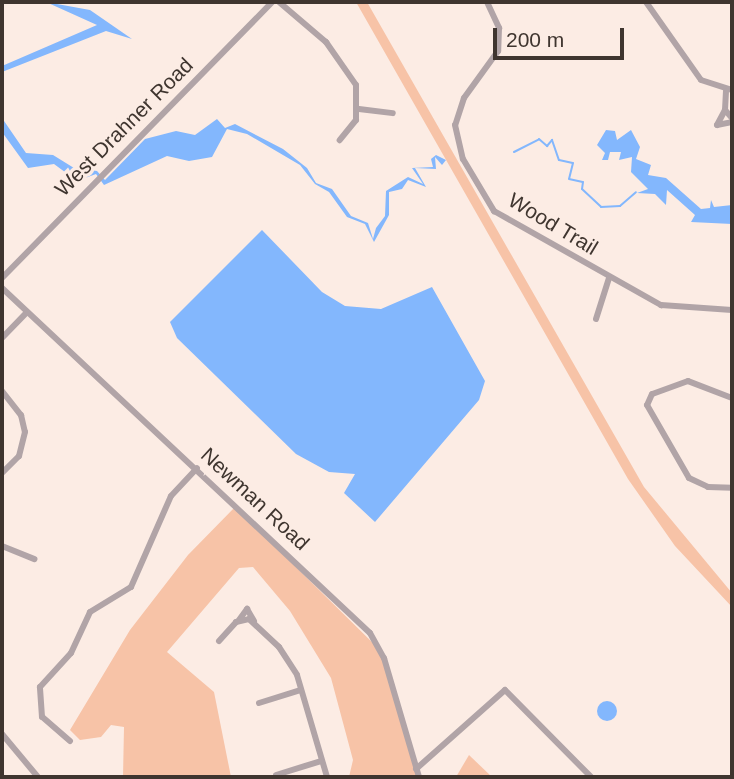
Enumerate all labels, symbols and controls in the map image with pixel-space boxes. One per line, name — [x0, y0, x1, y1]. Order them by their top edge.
scale bar — [496, 14, 627, 58]
text: 200 m — [506, 28, 564, 51]
street label: West Drahner Road — [50, 53, 198, 201]
street label: Wood Trail — [503, 187, 603, 261]
street label: Newman Road — [196, 442, 314, 556]

